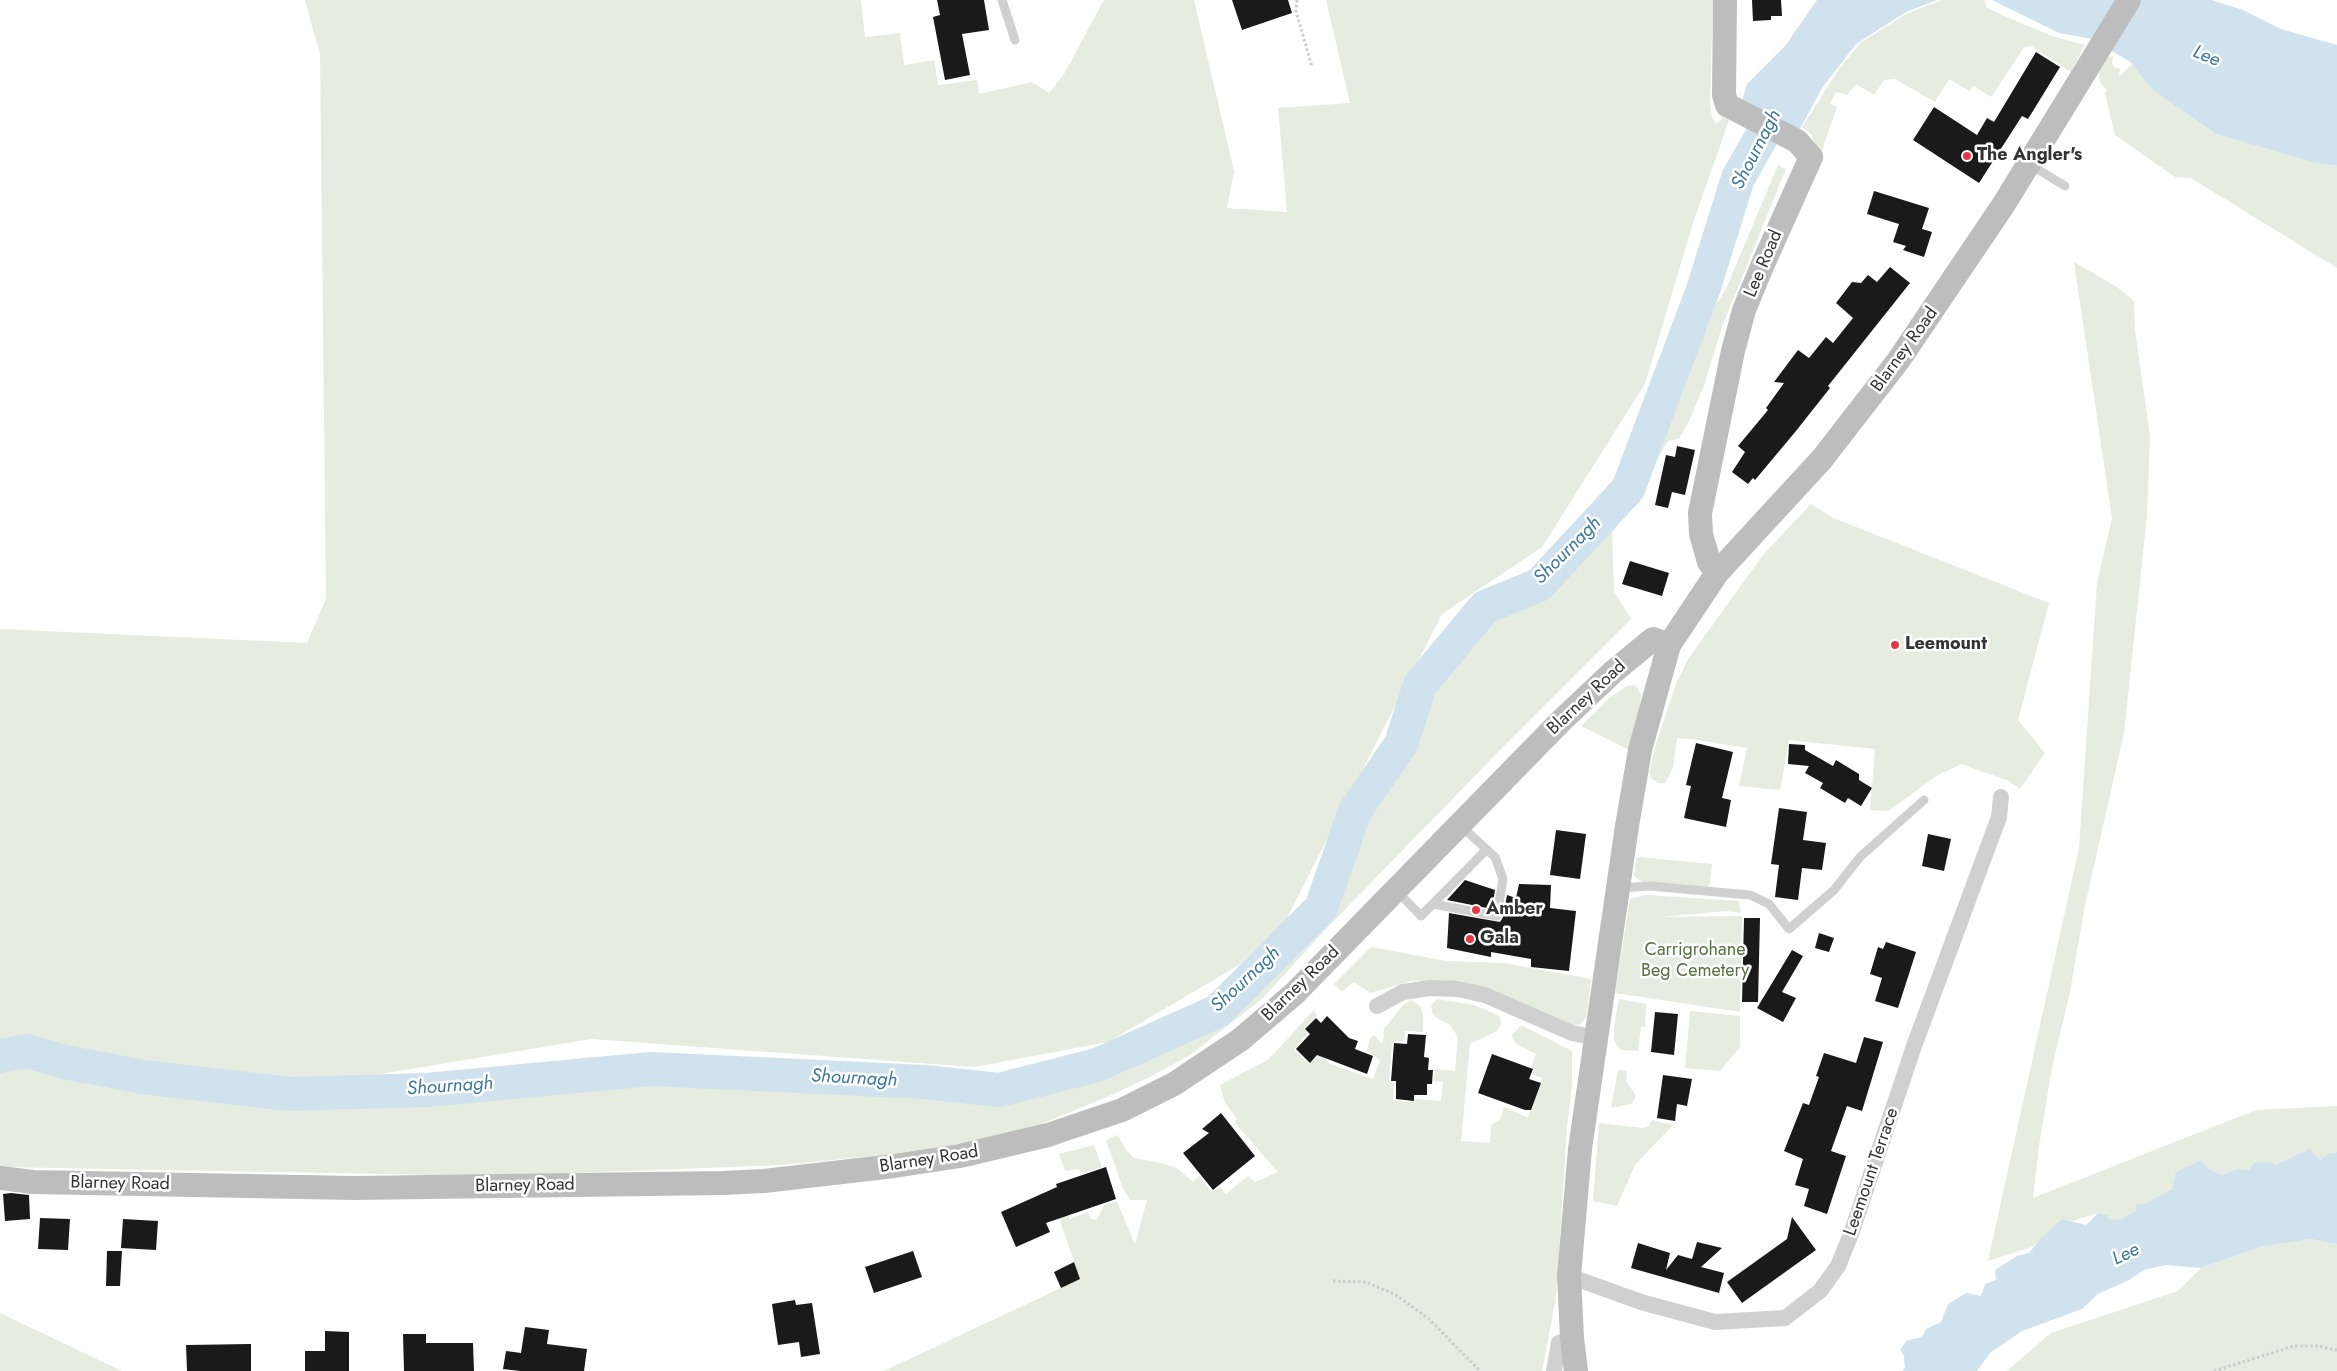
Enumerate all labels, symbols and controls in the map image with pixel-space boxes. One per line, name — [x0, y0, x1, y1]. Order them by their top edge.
water label: Lee — [2189, 41, 2223, 73]
water label: Shournagh — [1727, 106, 1787, 194]
place label: The Angler's — [1977, 145, 2082, 167]
marker: The Angler's — [1961, 150, 1973, 162]
street label: Lee Road — [1740, 227, 1788, 301]
street label: Blarney Road — [1867, 303, 1943, 397]
water label: Shournagh — [1529, 512, 1607, 590]
place label: Leemount — [1905, 634, 1987, 656]
marker: Leemount — [1889, 639, 1901, 651]
street label: Blarney Road — [1543, 656, 1631, 740]
place label: Amber — [1486, 899, 1543, 921]
marker: Amber — [1470, 904, 1482, 916]
place label: Gala — [1480, 928, 1519, 950]
marker: Gala — [1464, 933, 1476, 945]
park label: Carrigrohane Beg Cemetery — [1641, 940, 1749, 982]
water label: Shournagh — [1207, 942, 1285, 1018]
street label: Blarney Road — [1258, 942, 1344, 1026]
water label: Shournagh — [810, 1065, 898, 1093]
water label: Shournagh — [406, 1073, 494, 1101]
street label: Leemount Terrace — [1840, 1105, 1904, 1239]
street label: Blarney Road — [878, 1142, 980, 1178]
street label: Blarney Road — [70, 1172, 170, 1196]
street label: Blarney Road — [475, 1174, 575, 1198]
water label: Lee — [2109, 1239, 2143, 1271]

